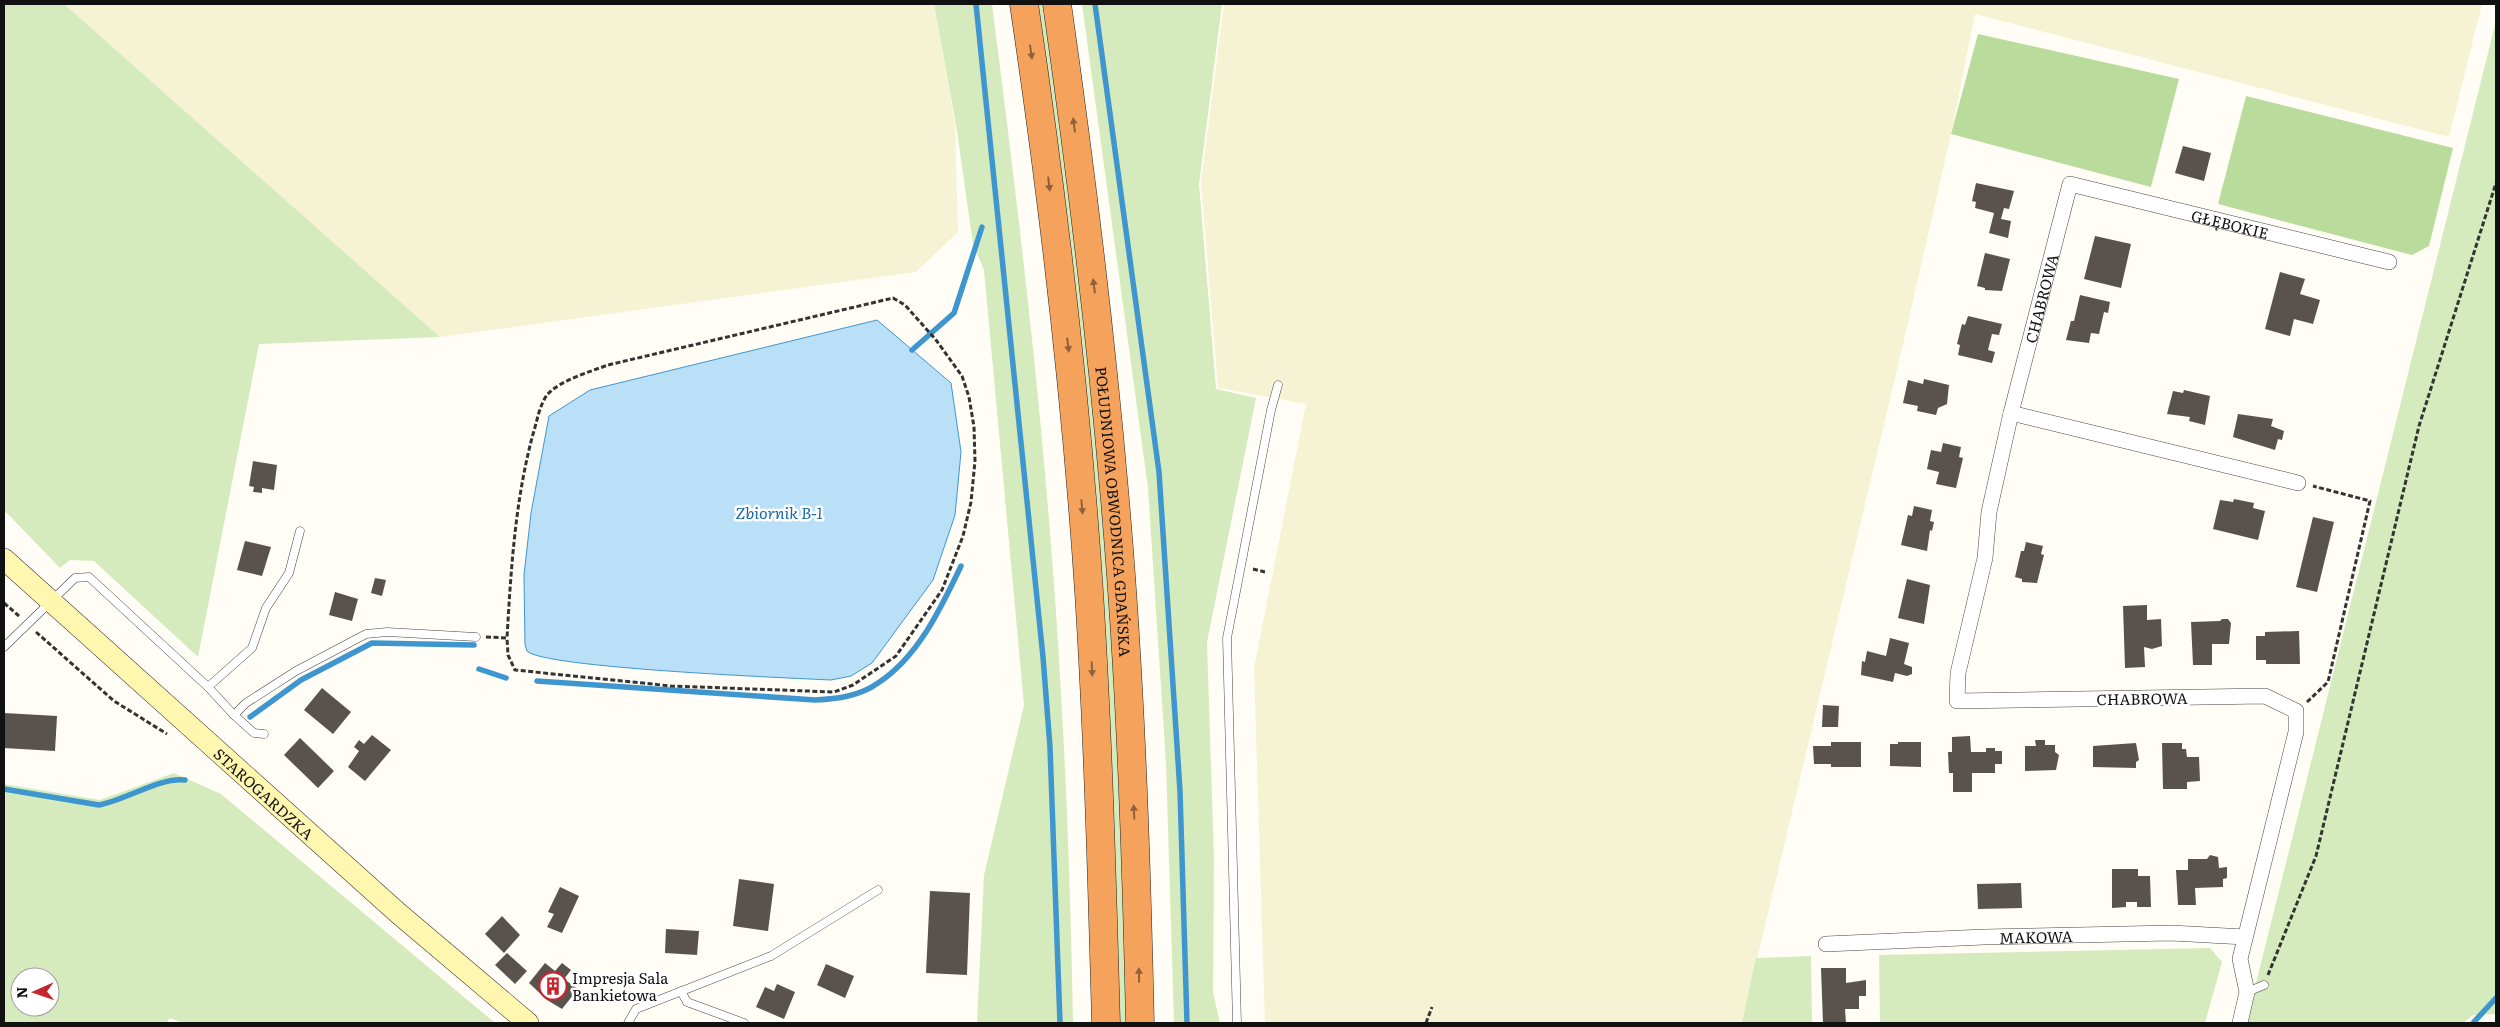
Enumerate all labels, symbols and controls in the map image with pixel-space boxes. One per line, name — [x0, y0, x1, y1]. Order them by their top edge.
one-way arrow — [1027, 44, 1035, 60]
one-way arrow — [1070, 117, 1078, 133]
one-way arrow — [1045, 176, 1053, 192]
street label: GŁĘBOKIE — [2189, 203, 2271, 244]
street label: CHABROWA — [2018, 251, 2063, 345]
one-way arrow — [1090, 278, 1098, 294]
one-way arrow — [1064, 338, 1072, 354]
street label: POŁUDNIOWA OBWODNICA GDAŃSKA — [1091, 365, 1138, 657]
water label: Zbiornik B-1 — [735, 500, 823, 524]
one-way arrow — [1078, 500, 1086, 516]
one-way arrow — [1089, 662, 1097, 678]
street label: CHABROWA — [2096, 686, 2188, 710]
street label: STAROGARDZKA — [209, 742, 320, 844]
one-way arrow — [1129, 804, 1137, 820]
street label: MAKOWA — [1999, 924, 2073, 948]
place label: Impresja Sala Bankietowa — [572, 966, 669, 1006]
one-way arrow — [1135, 966, 1143, 982]
north arrow — [10, 967, 60, 1017]
building icon: Impresja Sala Bankietowa — [538, 971, 568, 1001]
text: N — [11, 986, 31, 999]

